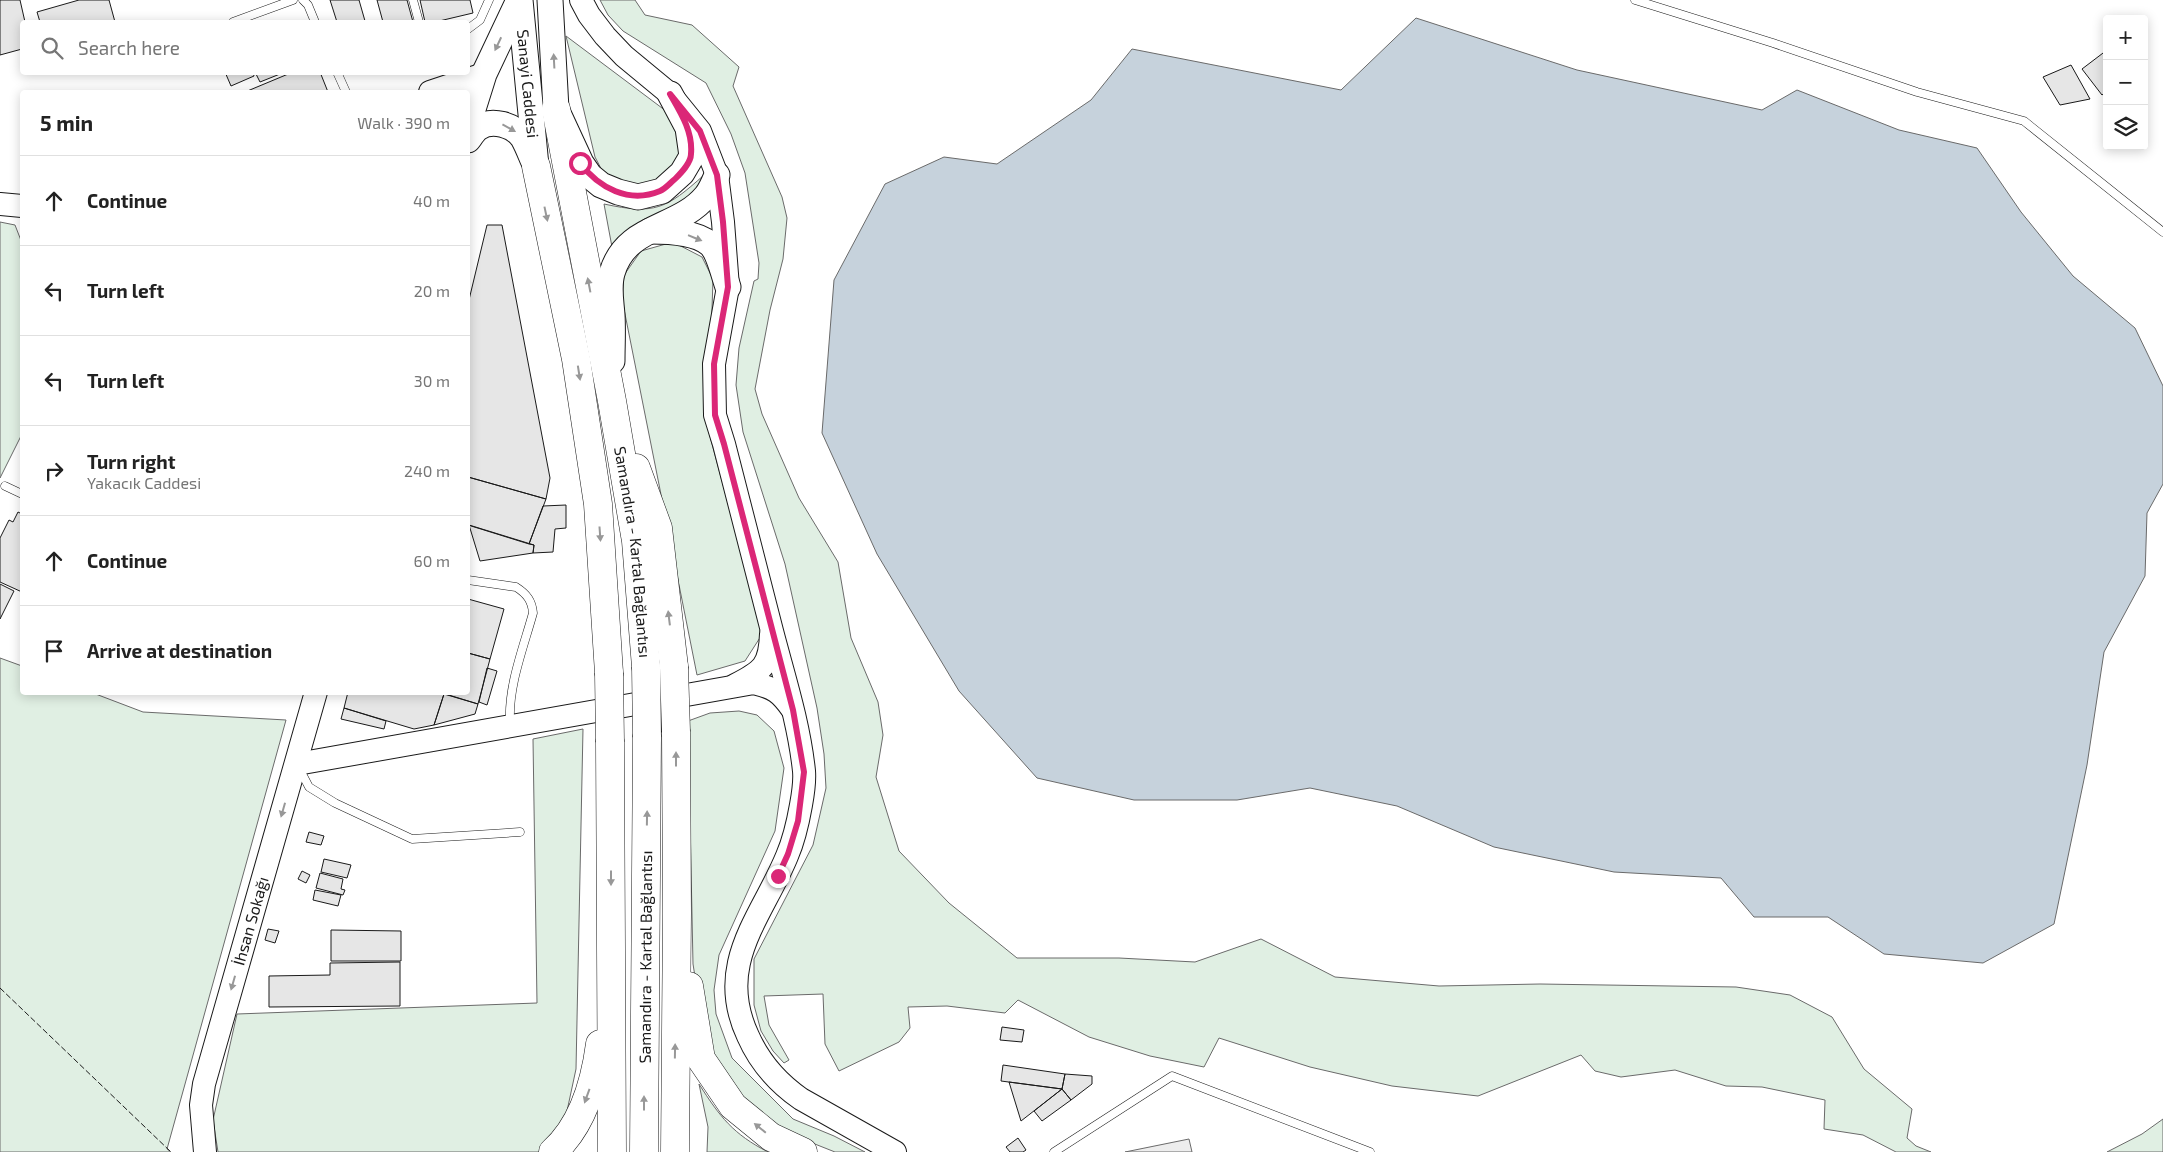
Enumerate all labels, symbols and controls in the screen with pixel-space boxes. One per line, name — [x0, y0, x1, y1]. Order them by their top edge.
map controls — [2103, 15, 2148, 150]
button: + — [2103, 15, 2148, 60]
search box — [20, 20, 470, 75]
street label: Sanayi Caddesi — [514, 28, 543, 139]
icon: search — [38, 34, 66, 62]
text: Search here — [78, 36, 180, 59]
one-way arrow — [494, 37, 502, 51]
one-way arrow — [549, 52, 557, 68]
button: − — [2103, 60, 2148, 105]
button: layers — [2103, 105, 2148, 150]
text: 5 min — [40, 110, 93, 135]
text: Walk · 390 m — [357, 113, 450, 132]
one-way arrow — [501, 124, 516, 132]
route start — [569, 152, 592, 175]
icon: ahead — [40, 187, 68, 215]
text: Continue — [87, 189, 167, 212]
text: 40 m — [413, 191, 450, 210]
one-way arrow — [543, 206, 551, 222]
one-way arrow — [688, 234, 703, 242]
one-way arrow — [584, 276, 592, 292]
icon: left — [40, 277, 68, 305]
text: Turn left — [87, 279, 164, 302]
text: 20 m — [414, 281, 450, 300]
one-way arrow — [575, 366, 583, 382]
icon: left — [40, 367, 68, 395]
text: Turn left — [87, 369, 164, 392]
text: 30 m — [414, 371, 450, 390]
street label: Samandıra - Kartal Bağlantısı — [611, 445, 655, 658]
text: Turn right — [87, 450, 175, 473]
icon: right — [40, 457, 68, 485]
text: 240 m — [404, 461, 450, 480]
text: Yakacık Caddesi — [87, 473, 201, 492]
one-way arrow — [597, 526, 605, 542]
icon: ahead — [40, 547, 68, 575]
text: Continue — [87, 549, 167, 572]
text: 60 m — [414, 551, 450, 570]
one-way arrow — [665, 610, 673, 626]
icon: arrive — [40, 637, 68, 665]
text: Arrive at destination — [87, 639, 272, 662]
one-way arrow — [672, 751, 680, 767]
one-way arrow — [279, 803, 287, 818]
one-way arrow — [643, 810, 651, 826]
street label: Samandıra - Kartal Bağlantısı — [635, 850, 655, 1064]
route end — [767, 865, 790, 888]
one-way arrow — [607, 870, 615, 886]
street label: İhsan Sokağı — [228, 874, 272, 967]
one-way arrow — [228, 976, 236, 991]
one-way arrow — [671, 1043, 679, 1059]
one-way arrow — [583, 1089, 590, 1104]
one-way arrow — [640, 1095, 648, 1111]
one-way arrow — [754, 1123, 767, 1134]

